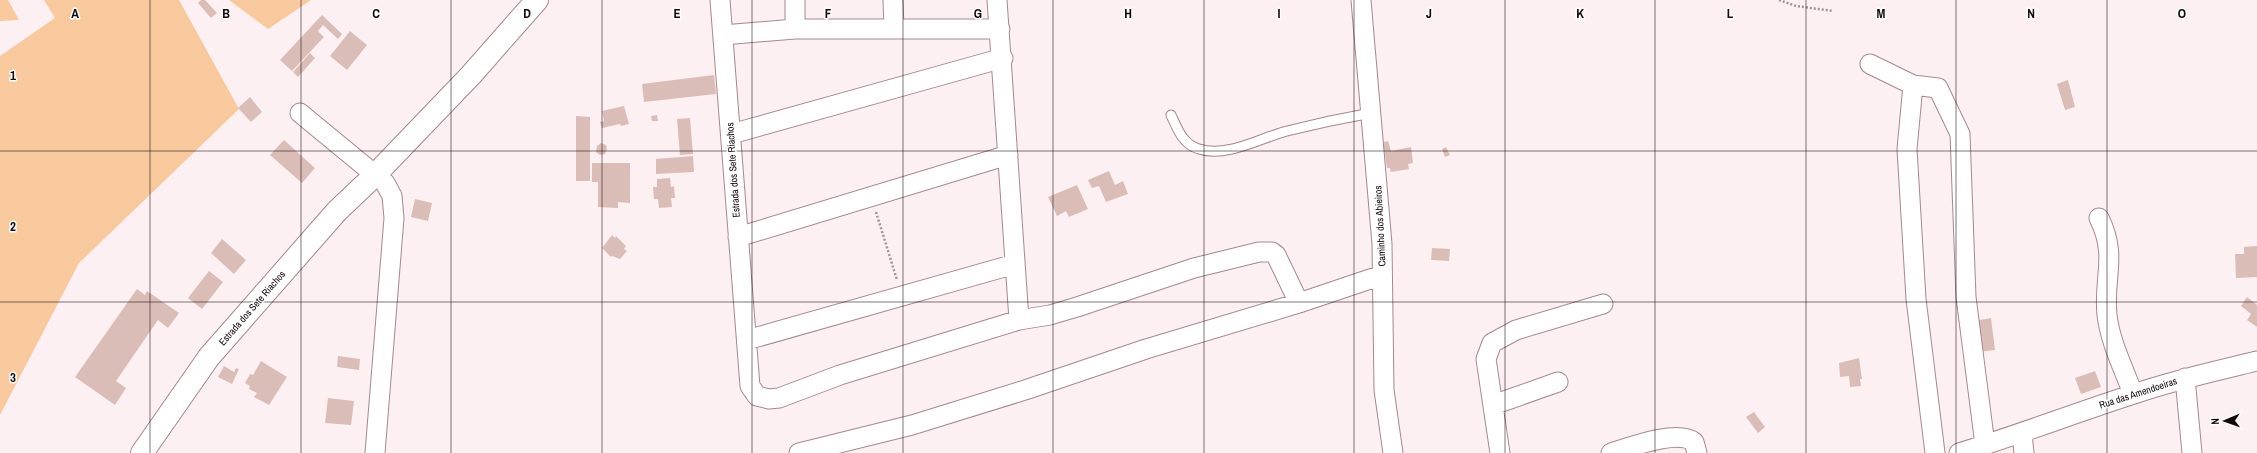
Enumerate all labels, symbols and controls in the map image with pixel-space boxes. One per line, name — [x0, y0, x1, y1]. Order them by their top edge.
text: A — [71, 5, 79, 22]
text: B — [222, 5, 230, 22]
text: C — [372, 5, 380, 22]
text: D — [523, 5, 531, 22]
text: E — [673, 5, 681, 22]
text: F — [825, 5, 832, 22]
text: G — [974, 5, 982, 22]
text: H — [1124, 5, 1132, 22]
text: I — [1278, 5, 1281, 22]
text: J — [1426, 5, 1432, 22]
text: K — [1576, 5, 1584, 22]
text: L — [1727, 5, 1734, 22]
text: M — [1877, 5, 1886, 22]
text: N — [2027, 5, 2035, 22]
text: O — [2178, 5, 2186, 22]
text: 1 — [10, 67, 16, 84]
street label: Estrada dos Sete Riachos — [723, 122, 743, 218]
street label: Caminho dos Abieiros — [1371, 185, 1389, 267]
text: 2 — [10, 218, 16, 235]
street label: Estrada dos Sete Riachos — [216, 268, 288, 348]
text: 3 — [10, 369, 16, 386]
street label: Rua das Amendoeiras — [2097, 374, 2179, 412]
north arrow — [2205, 401, 2245, 441]
text: N — [2208, 418, 2222, 425]

